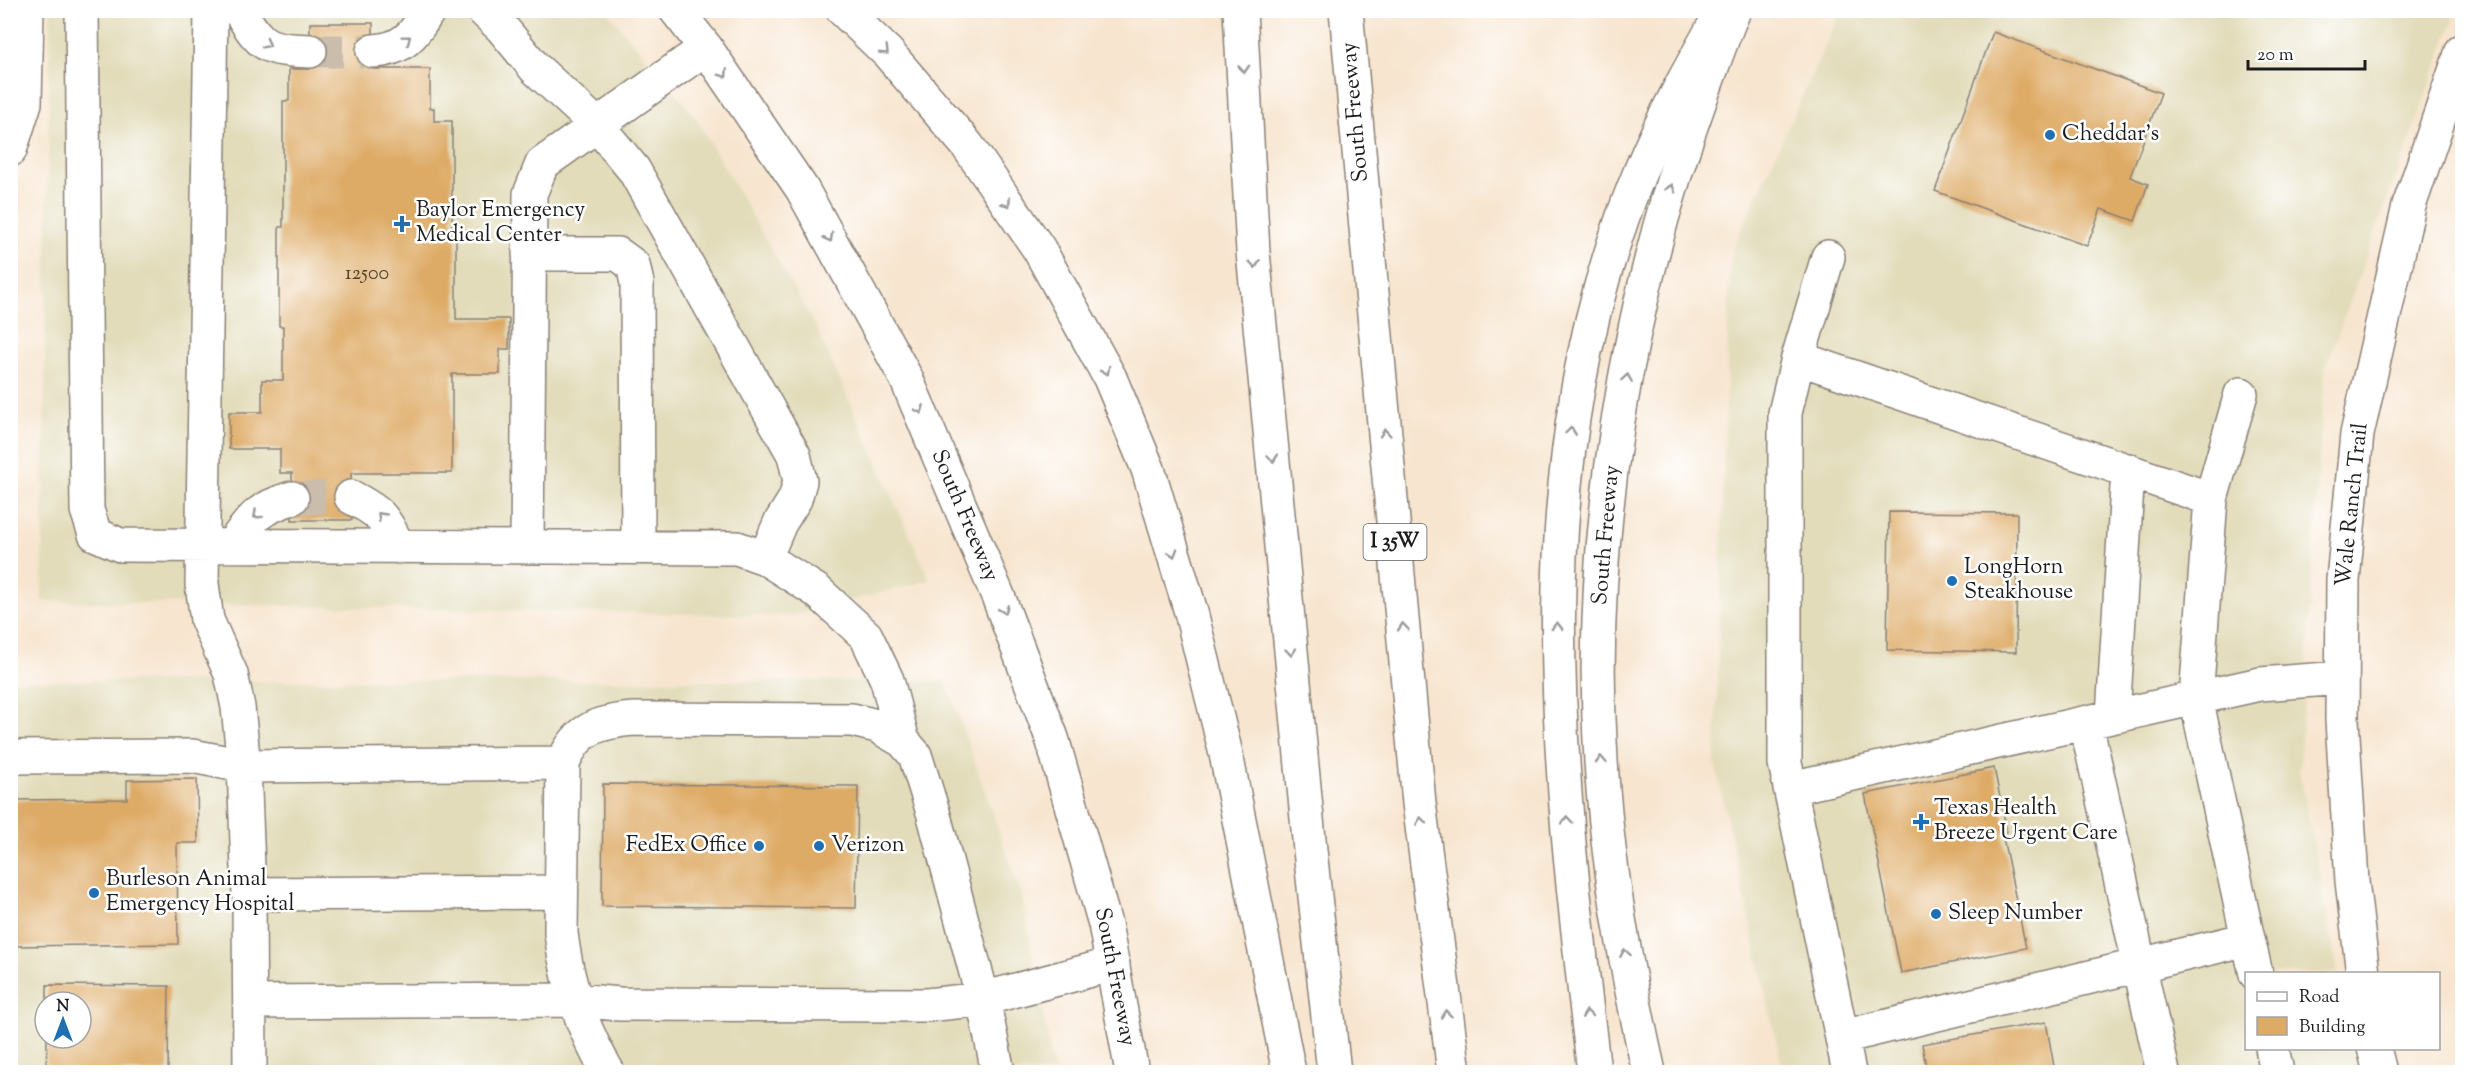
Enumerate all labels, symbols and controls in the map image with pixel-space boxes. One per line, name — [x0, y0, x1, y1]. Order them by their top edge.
scale bar — [2248, 33, 2365, 71]
one-way arrow — [400, 35, 411, 46]
one-way arrow — [261, 36, 272, 48]
street label: South Freeway — [1334, 41, 1378, 183]
one-way arrow — [878, 43, 889, 54]
text: 20 m — [2257, 43, 2294, 69]
one-way arrow — [1237, 64, 1250, 73]
one-way arrow — [717, 67, 728, 78]
place label: Cheddar's — [2062, 119, 2159, 151]
marker: Cheddar's — [2043, 128, 2057, 142]
one-way arrow — [1664, 183, 1676, 194]
place label: Baylor Emergency Medical Center — [416, 195, 585, 252]
one-way arrow — [1000, 196, 1011, 207]
marker: Baylor Emergency Medical Center — [393, 215, 411, 233]
one-way arrow — [822, 232, 834, 242]
one-way arrow — [1248, 259, 1261, 268]
house number: 12500 — [345, 260, 389, 289]
one-way arrow — [1099, 364, 1110, 375]
one-way arrow — [1620, 373, 1632, 383]
one-way arrow — [913, 404, 925, 415]
street label: Wale Ranch Trail — [2328, 421, 2378, 589]
one-way arrow — [1565, 427, 1577, 436]
one-way arrow — [1379, 428, 1392, 437]
street label: South Freeway — [922, 445, 1006, 587]
one-way arrow — [1266, 453, 1279, 462]
street label: South Freeway — [1585, 464, 1629, 606]
one-way arrow — [253, 508, 264, 519]
one-way arrow — [377, 513, 388, 524]
road number: I 35W — [1364, 524, 1426, 560]
one-way arrow — [1166, 547, 1178, 558]
place label: LongHorn Steakhouse — [1964, 552, 2073, 609]
marker: LongHorn Steakhouse — [1945, 574, 1959, 588]
one-way arrow — [996, 604, 1009, 614]
one-way arrow — [1551, 621, 1563, 630]
one-way arrow — [1397, 622, 1410, 632]
one-way arrow — [1284, 647, 1297, 656]
one-way arrow — [1595, 756, 1608, 765]
place label: Texas Health Breeze Urgent Care — [1934, 793, 2118, 850]
marker: Texas Health Breeze Urgent Care — [1912, 813, 1930, 831]
one-way arrow — [1561, 816, 1574, 825]
one-way arrow — [1416, 817, 1428, 826]
place label: FedEx Office — [626, 830, 747, 862]
place label: Verizon — [831, 830, 905, 862]
marker: FedEx Office — [752, 839, 766, 853]
marker: Verizon — [812, 839, 826, 853]
place label: Burleson Animal Emergency Hospital — [106, 864, 295, 921]
marker: Burleson Animal Emergency Hospital — [87, 886, 101, 900]
place label: Sleep Number — [1948, 898, 2083, 930]
street label: South Freeway — [1085, 905, 1143, 1049]
marker: Sleep Number — [1929, 907, 1943, 921]
one-way arrow — [1620, 949, 1632, 958]
legend — [2245, 972, 2440, 1050]
text: Road — [2299, 985, 2339, 1011]
north arrow — [33, 990, 93, 1050]
text: N — [57, 996, 70, 1019]
one-way arrow — [1441, 1010, 1453, 1019]
one-way arrow — [1581, 1010, 1594, 1019]
text: Building — [2299, 1015, 2365, 1041]

